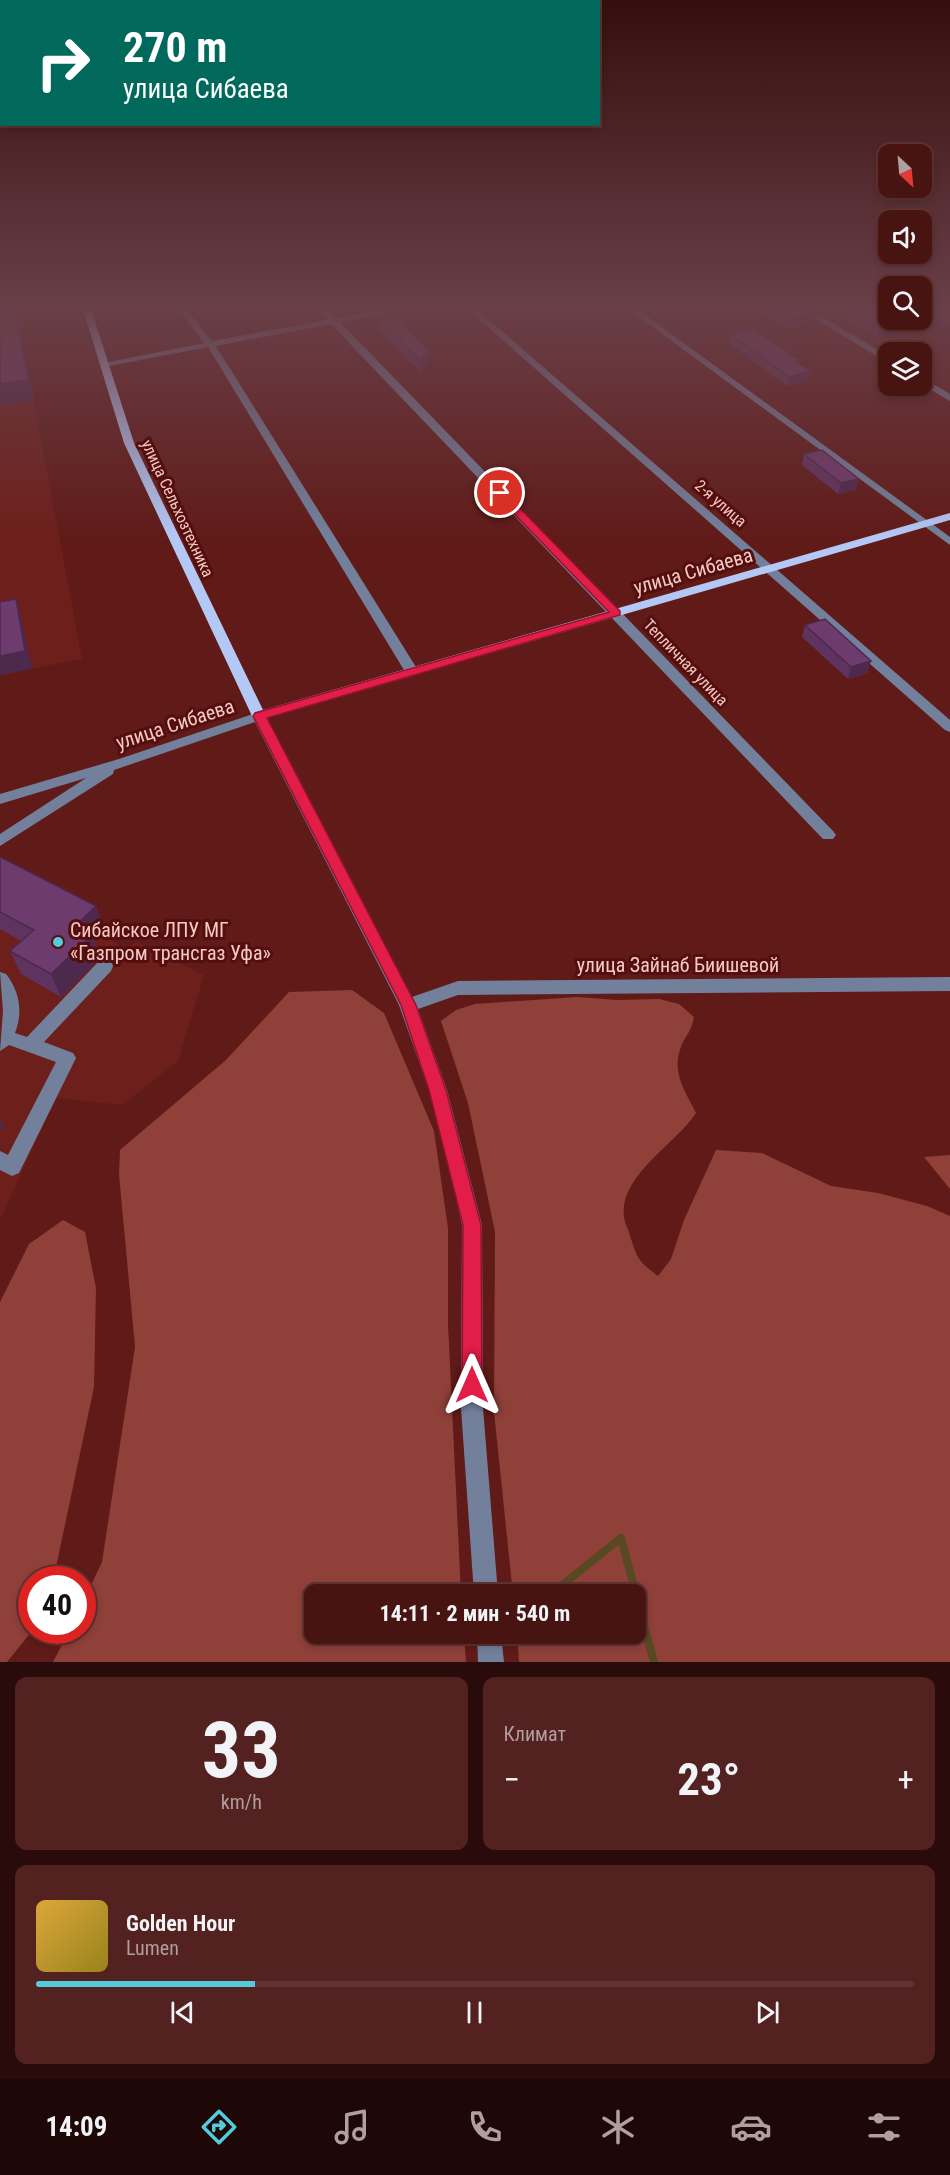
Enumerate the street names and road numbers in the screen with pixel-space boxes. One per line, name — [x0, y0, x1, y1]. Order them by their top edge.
street label: улица Сельхозтехника — [137, 437, 218, 580]
street label: 2-я улица — [691, 476, 750, 531]
street label: улица Сибаева — [631, 543, 755, 599]
street label: Тепличная улица — [640, 615, 732, 710]
street label: улица Сибаева — [113, 694, 237, 754]
street label: улица Зайнаб Биишевой — [577, 953, 779, 977]

